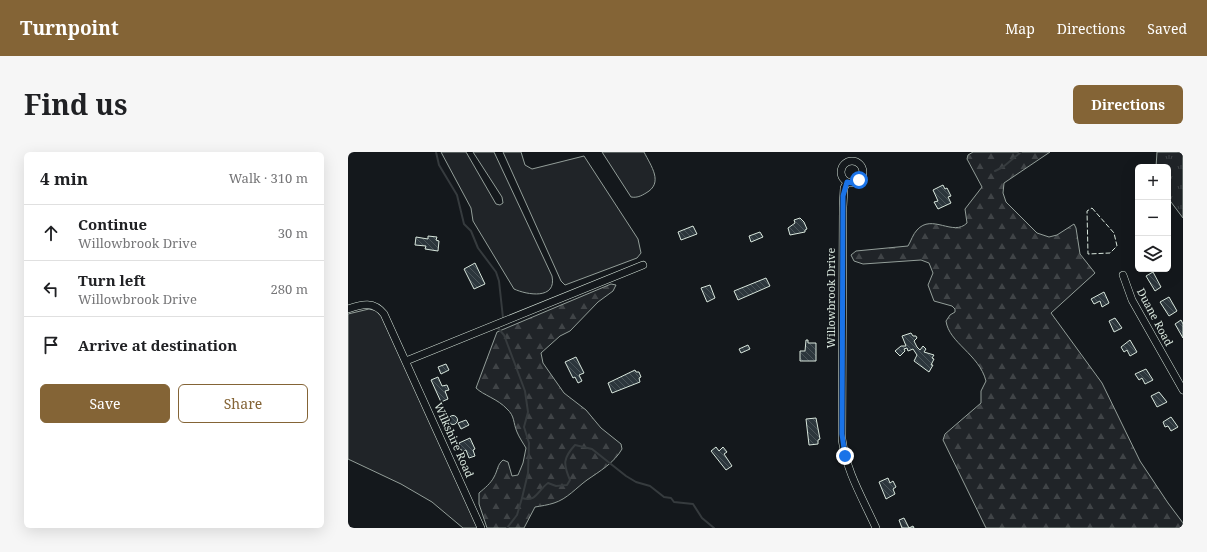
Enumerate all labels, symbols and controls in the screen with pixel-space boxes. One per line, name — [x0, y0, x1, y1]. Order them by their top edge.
text: Turnpoint — [20, 15, 119, 41]
text: Map — [1005, 19, 1035, 38]
text: Directions — [1057, 19, 1125, 38]
text: Saved — [1147, 19, 1187, 38]
text: Find us — [24, 85, 128, 123]
button: Directions — [1073, 85, 1183, 124]
map controls — [1135, 164, 1171, 272]
button: + — [1135, 164, 1171, 200]
text: 4 min — [40, 167, 88, 190]
text: Walk · 310 m — [229, 169, 308, 187]
route start — [850, 171, 868, 189]
button: − — [1135, 200, 1171, 236]
text: Continue — [78, 214, 147, 234]
icon: ahead — [40, 222, 62, 244]
text: 30 m — [278, 224, 308, 242]
text: Willowbrook Drive — [78, 234, 197, 252]
button: layers — [1135, 236, 1171, 272]
street label: Willowbrook Drive — [823, 248, 838, 348]
text: Turn left — [78, 270, 146, 290]
icon: left — [40, 278, 62, 300]
text: 280 m — [271, 280, 308, 298]
street label: Duane Road — [1134, 285, 1177, 349]
text: Willowbrook Drive — [78, 290, 197, 308]
icon: arrive — [40, 334, 62, 356]
text: Arrive at destination — [78, 335, 237, 355]
button: Save — [40, 384, 170, 423]
button: Share — [178, 384, 308, 423]
street label: Wilkshire Road — [431, 400, 478, 480]
route end — [836, 447, 854, 465]

